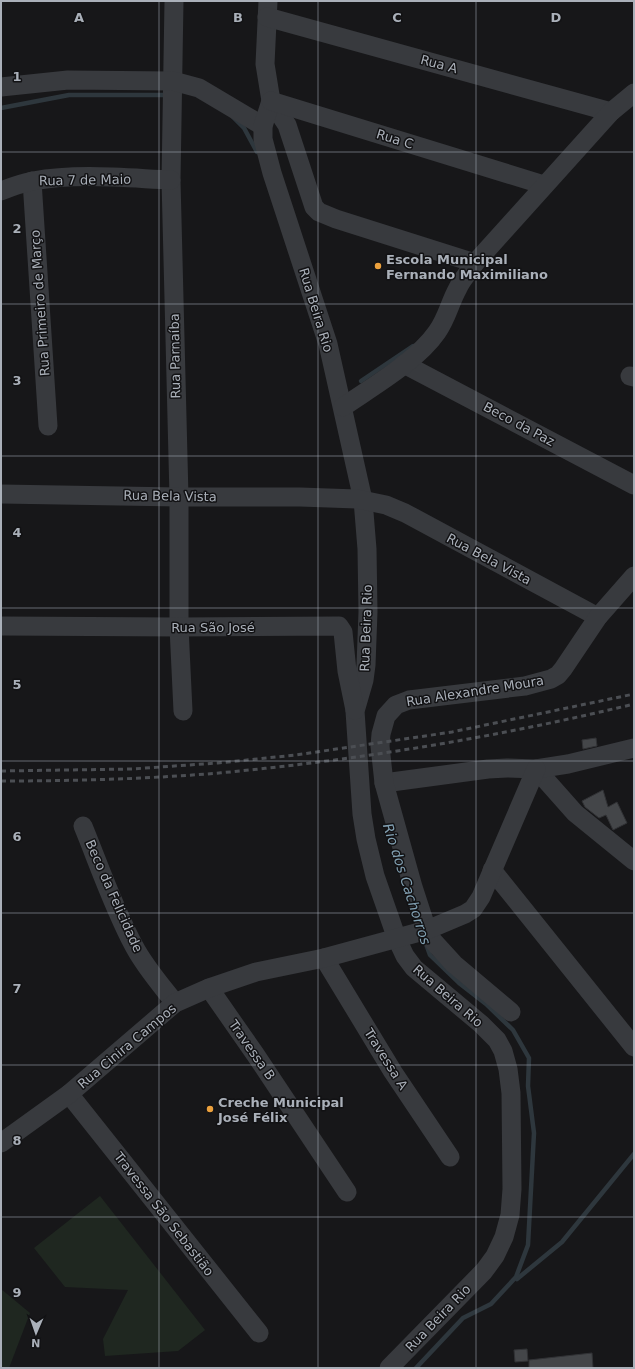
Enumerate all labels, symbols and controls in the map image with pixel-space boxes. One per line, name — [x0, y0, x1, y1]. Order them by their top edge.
text: A — [74, 10, 84, 25]
text: B — [233, 10, 243, 25]
text: C — [392, 10, 402, 25]
text: D — [551, 10, 562, 25]
street label: Rua A — [419, 52, 459, 76]
text: 1 — [12, 69, 22, 84]
street label: Rua C — [375, 126, 415, 152]
street label: Rua 7 de Maio — [39, 172, 131, 188]
text: 2 — [12, 221, 22, 236]
street label: Rua Primeiro de Março — [27, 229, 53, 377]
place label: Escola Municipal Fernando Maximiliano — [386, 252, 548, 282]
marker: Escola Municipal Fernando Maximiliano — [373, 261, 383, 271]
street label: Rua Beira Rio — [296, 266, 336, 354]
street label: Rua Parnaíba — [167, 313, 183, 399]
text: 3 — [12, 373, 22, 388]
street label: Beco da Paz — [481, 399, 557, 449]
street label: Rua Bela Vista — [123, 488, 217, 504]
text: 4 — [12, 525, 22, 540]
street label: Rua Bela Vista — [444, 530, 534, 588]
street label: Rua Beira Rio — [357, 584, 375, 672]
street label: Rua São José — [171, 620, 255, 635]
street label: Rua Alexandre Moura — [405, 673, 545, 709]
text: 5 — [12, 677, 22, 692]
water label: Rio dos Cachorros — [380, 821, 434, 947]
text: 6 — [12, 829, 22, 844]
street label: Beco da Felicidade — [82, 837, 146, 955]
street label: Rua Beira Rio — [410, 962, 486, 1030]
text: 7 — [12, 981, 22, 996]
street label: Rua Cinira Campos — [75, 1000, 179, 1091]
street label: Travessa B — [225, 1016, 278, 1083]
street label: Travessa A — [361, 1025, 411, 1093]
place label: Creche Municipal José Félix — [217, 1095, 344, 1125]
marker: Creche Municipal José Félix — [205, 1104, 215, 1114]
text: 8 — [12, 1133, 22, 1148]
street label: Travessa São Sebastião — [110, 1148, 217, 1279]
street label: Rua Beira Rio — [402, 1281, 474, 1355]
text: 9 — [12, 1285, 22, 1300]
north arrow — [16, 1313, 56, 1353]
text: N — [31, 1336, 41, 1349]

